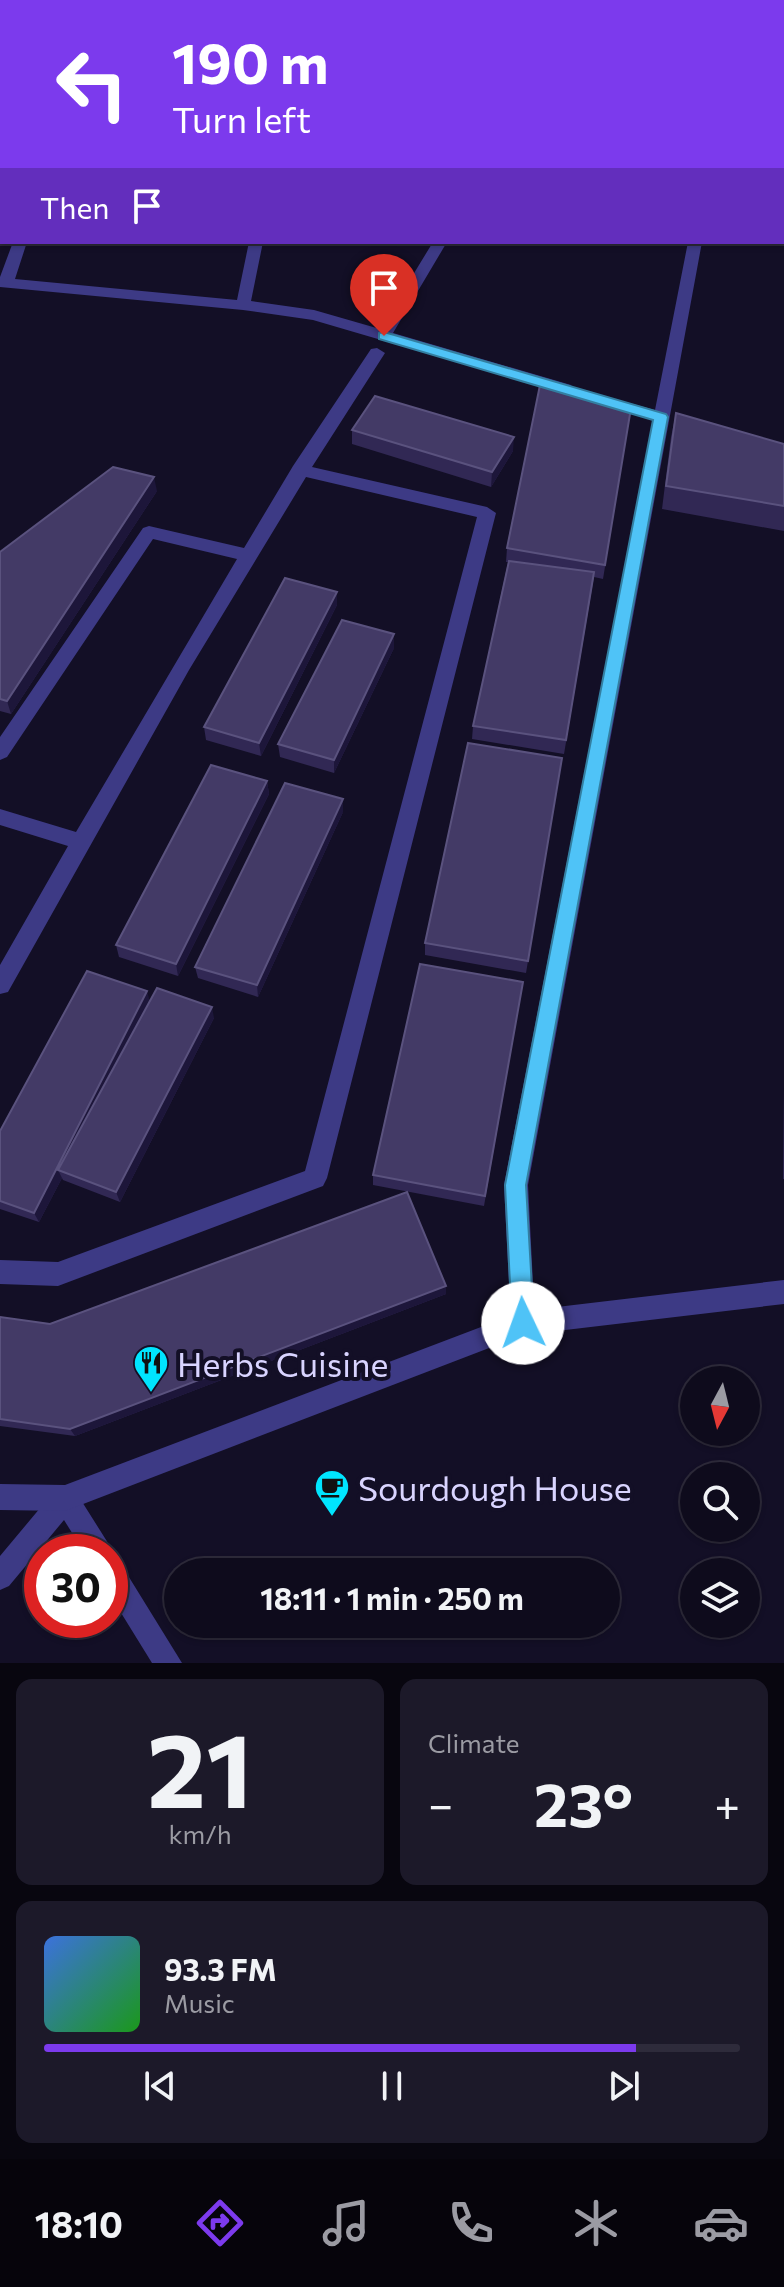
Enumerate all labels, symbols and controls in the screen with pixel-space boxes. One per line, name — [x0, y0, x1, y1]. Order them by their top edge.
text: 190 m — [172, 27, 329, 96]
icon: left — [40, 32, 144, 136]
text: Turn left — [172, 96, 311, 140]
icon: arrive — [125, 184, 169, 228]
text: Then — [40, 188, 109, 225]
pin — [350, 254, 418, 336]
icon: arrive — [362, 266, 406, 310]
position arrow — [481, 1281, 565, 1365]
place label: Herbs Cuisine — [177, 1342, 388, 1384]
restaurant icon: Herbs Cuisine — [132, 1344, 170, 1394]
north arrow — [680, 1366, 760, 1446]
map controls — [680, 1366, 760, 1638]
button: search — [680, 1462, 760, 1542]
place label: Sourdough House — [358, 1466, 632, 1508]
cafe icon: Sourdough House — [313, 1468, 351, 1518]
speed limit sign: 30 — [24, 1534, 128, 1638]
button: layers — [680, 1558, 760, 1638]
text: 18:11 · 1 min · 250 m — [260, 1579, 524, 1616]
text: 21 — [147, 1702, 253, 1829]
text: Climate — [428, 1727, 520, 1758]
text: 23° — [534, 1766, 633, 1839]
text: − — [428, 1776, 453, 1830]
text: + — [714, 1776, 740, 1830]
text: km/h — [168, 1818, 232, 1849]
text: 93.3 FM — [164, 1950, 277, 1987]
text: Music — [164, 1987, 235, 2018]
icon: previous — [138, 2064, 182, 2108]
icon: pause — [370, 2064, 414, 2108]
icon: next — [602, 2064, 646, 2108]
icon: directions — [192, 2195, 248, 2251]
icon: music — [318, 2195, 374, 2251]
icon: phone — [443, 2195, 499, 2251]
icon: climate — [568, 2195, 624, 2251]
icon: car — [693, 2195, 749, 2251]
text: 18:10 — [35, 2201, 123, 2245]

